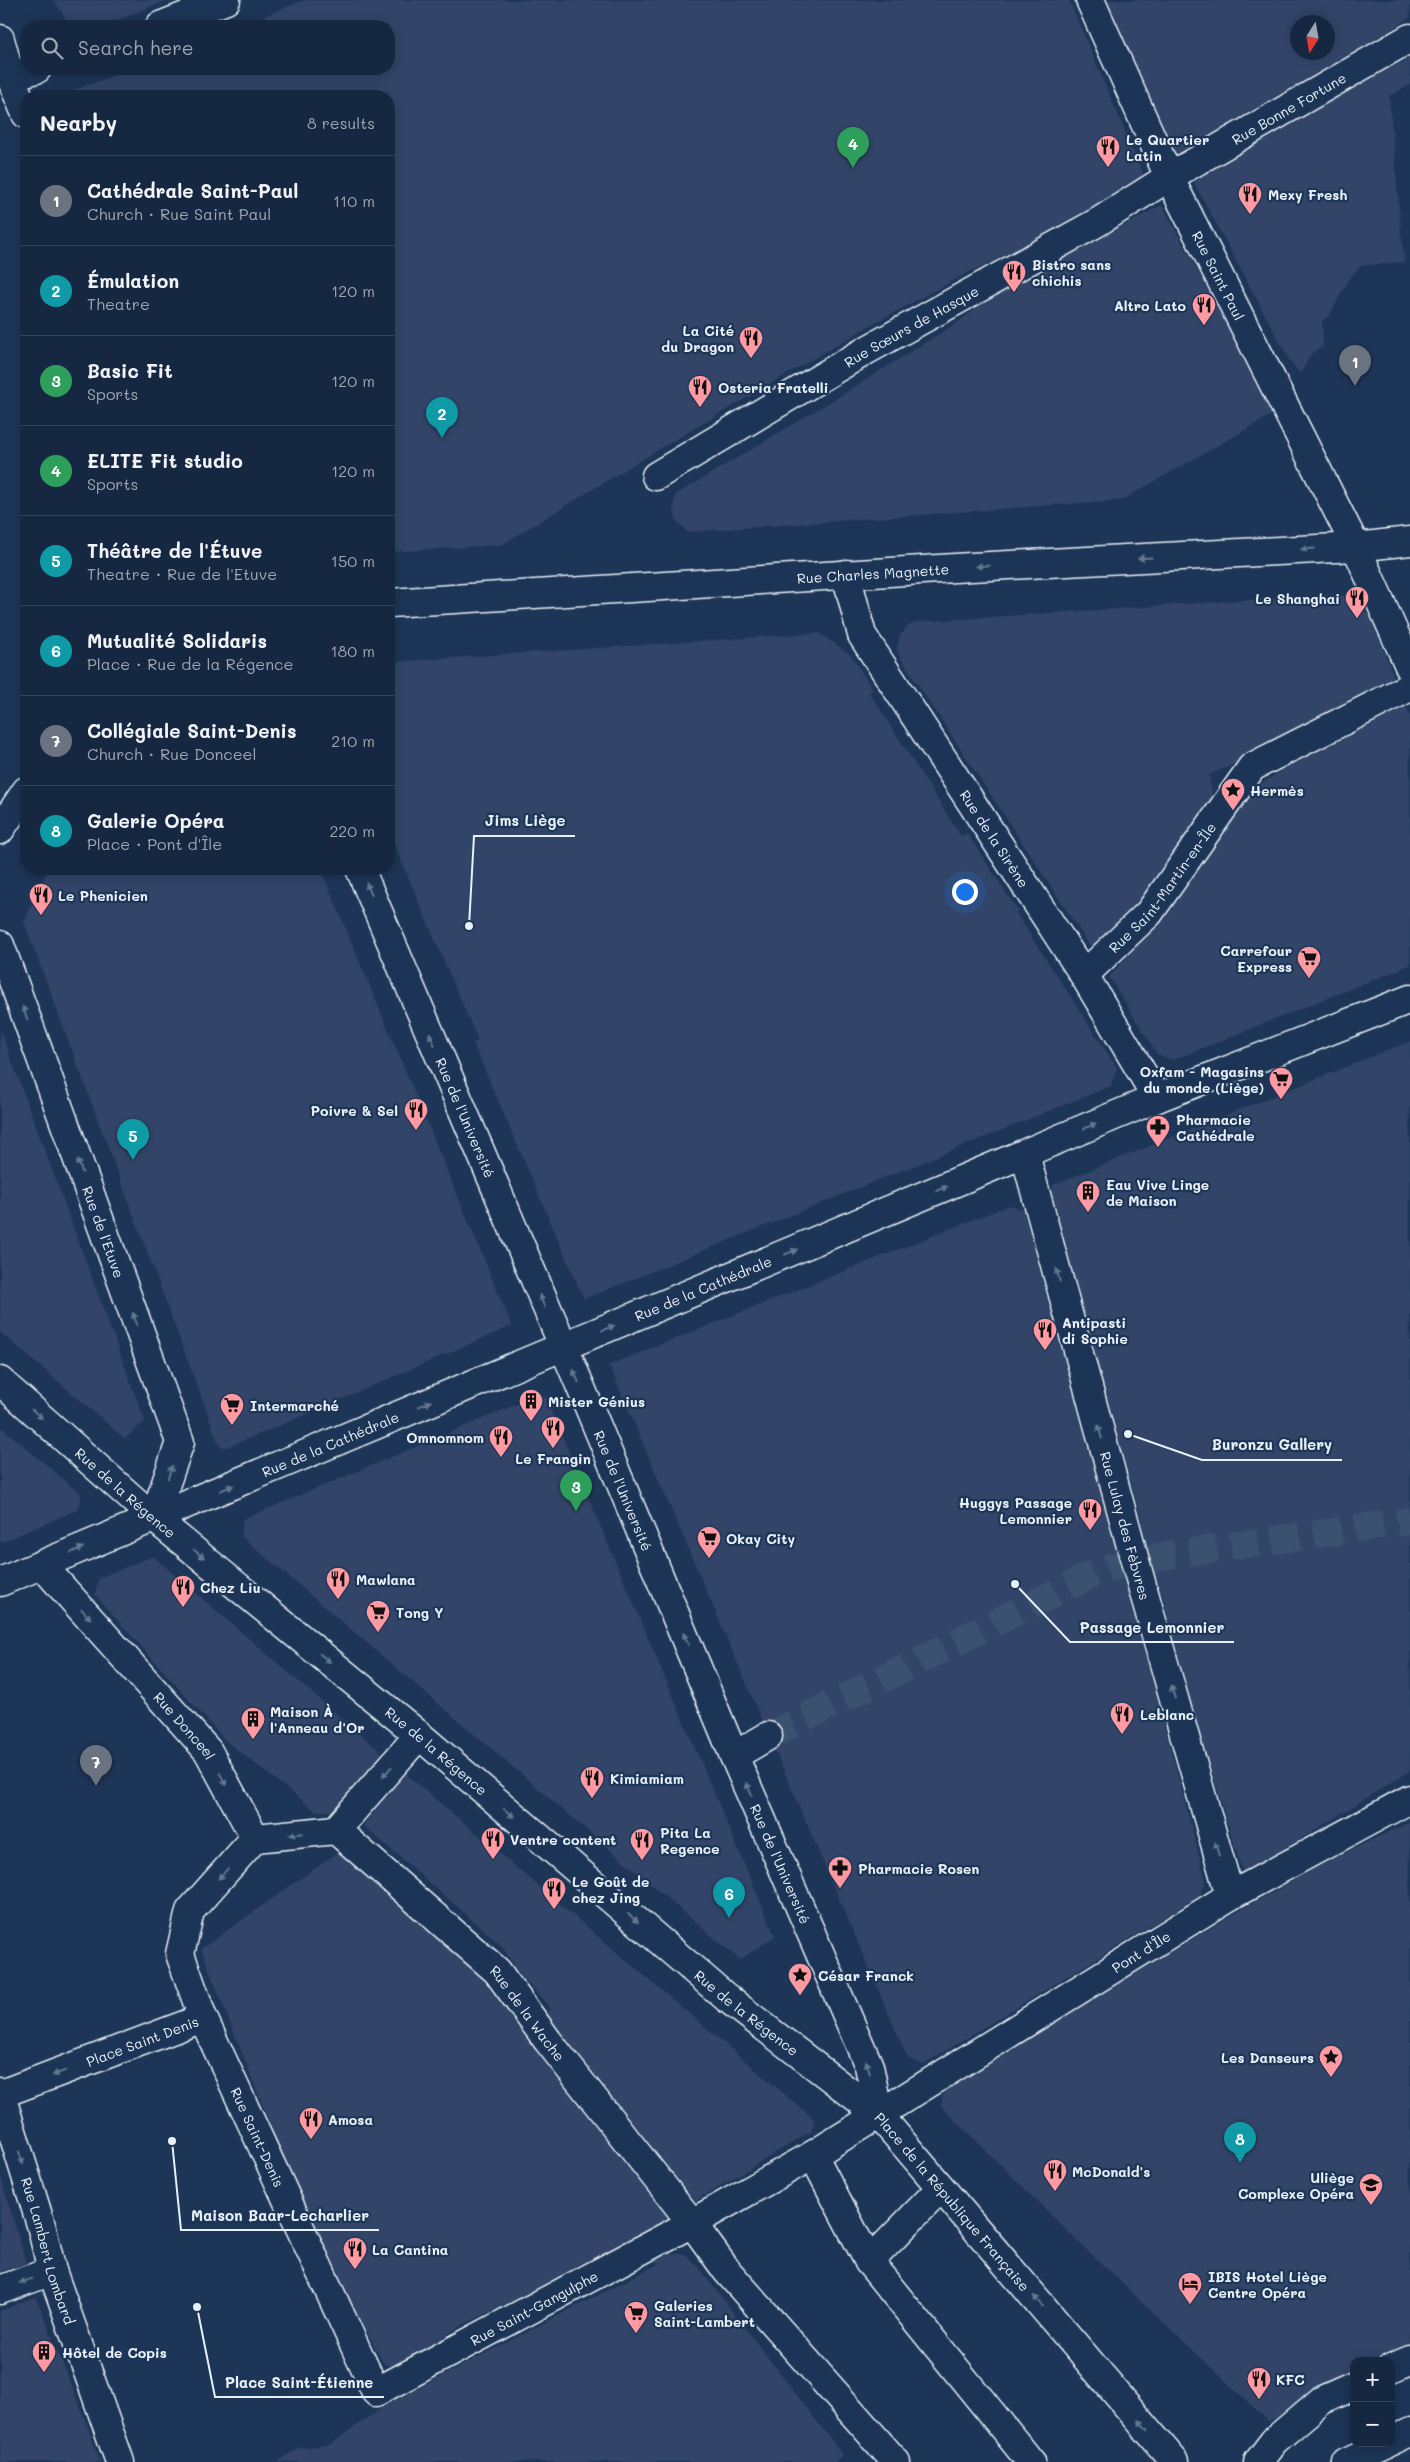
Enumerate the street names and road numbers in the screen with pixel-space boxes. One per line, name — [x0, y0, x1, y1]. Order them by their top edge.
street label: Rue Bonne Fortune — [1228, 68, 1349, 148]
street label: Rue Saint Paul — [1188, 227, 1249, 323]
street label: Rue Sœurs de Hasque — [840, 281, 982, 371]
street label: Rue Charles Magnette — [796, 559, 950, 587]
street label: Rue de la Sirène — [956, 786, 1034, 891]
street label: Rue Saint-Martin-en-Île — [1104, 818, 1220, 956]
street label: Rue de l'Université — [432, 1054, 500, 1180]
street label: Rue de l'Etuve — [79, 1183, 129, 1280]
street label: Rue de la Cathédrale — [632, 1251, 774, 1325]
street label: Rue de la Cathédrale — [259, 1407, 402, 1481]
street label: Rue de l'Université — [590, 1427, 657, 1554]
street label: Rue de la Régence — [71, 1443, 180, 1542]
street label: Rue Lulay des Fèbvres — [1096, 1449, 1155, 1602]
street label: Rue Donceel — [150, 1688, 220, 1763]
street label: Rue de la Régence — [382, 1702, 492, 1799]
street label: Rue de l'Université — [746, 1801, 815, 1927]
street label: Pont d'Île — [1108, 1926, 1174, 1977]
street label: Rue de la Wache — [487, 1960, 569, 2065]
street label: Rue de la Régence — [691, 1965, 803, 2060]
street label: Place Saint Denis — [83, 2011, 201, 2071]
street label: Rue Saint-Denis — [227, 2084, 289, 2190]
street label: Place de la République Française — [871, 2108, 1034, 2295]
street label: Rue Lambert Lombard — [17, 2175, 80, 2327]
street label: Rue Saint-Gangulphe — [467, 2266, 601, 2349]

